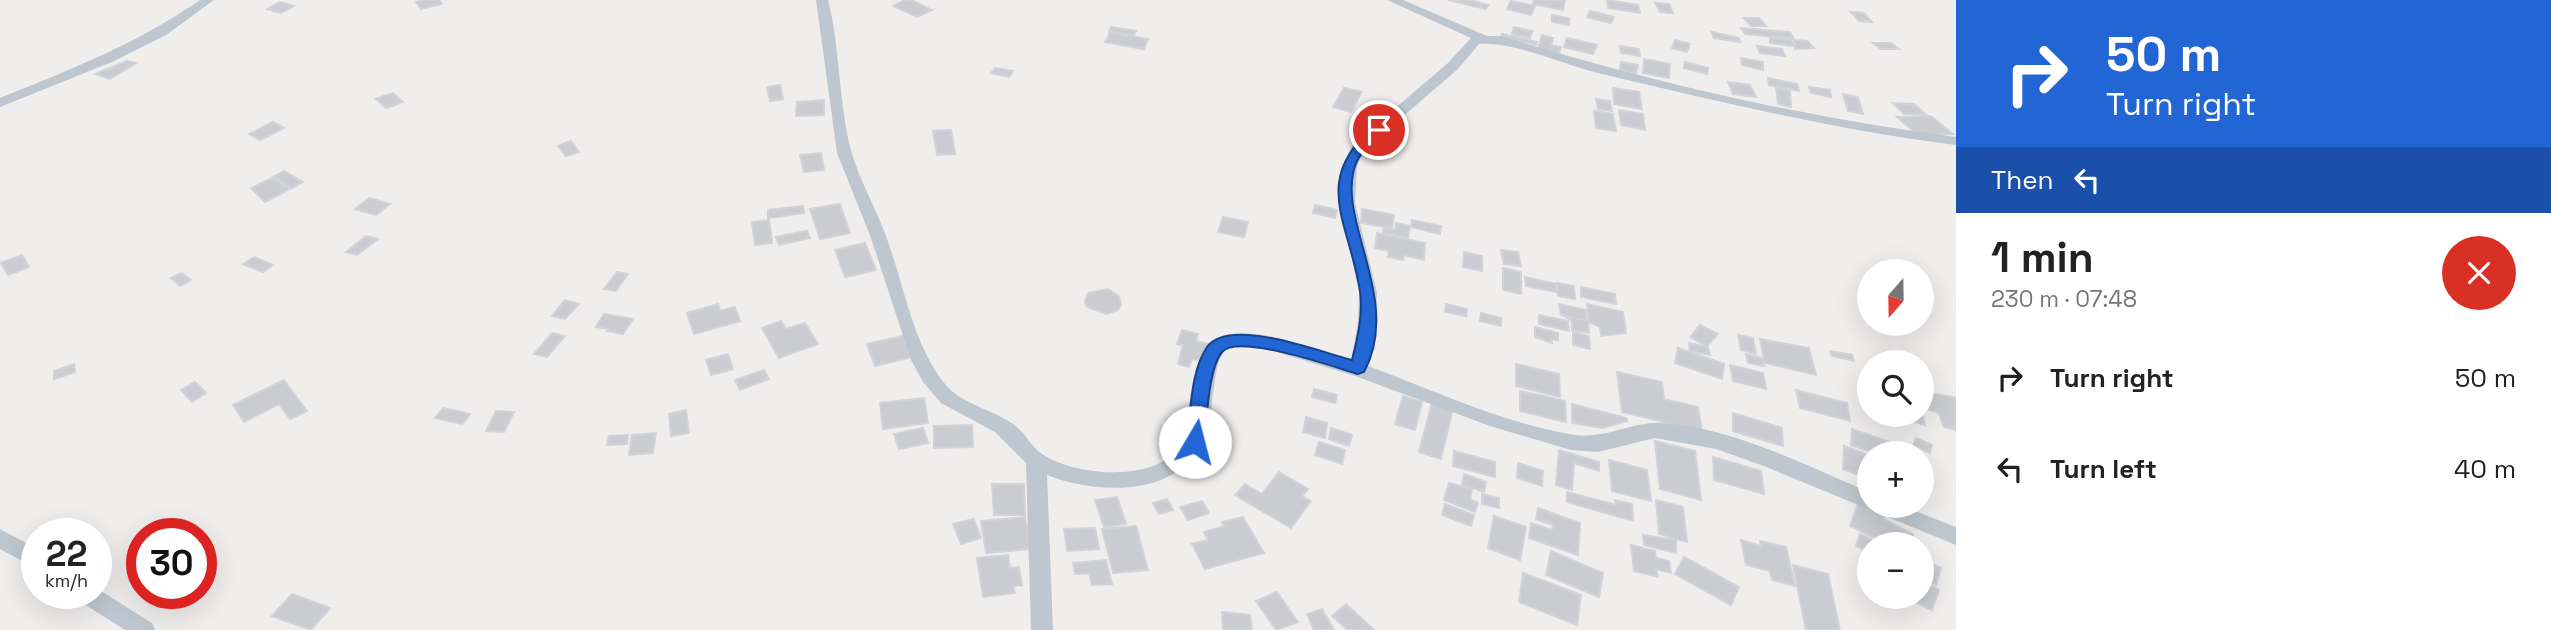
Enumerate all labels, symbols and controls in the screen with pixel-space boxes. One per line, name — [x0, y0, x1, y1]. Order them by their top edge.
text: 50 m — [2106, 23, 2221, 85]
icon: right — [1991, 28, 2082, 119]
text: Turn right — [2106, 84, 2256, 124]
pin — [1349, 100, 1409, 160]
icon: arrive — [1360, 111, 1398, 149]
icon: left — [2068, 161, 2106, 199]
text: Then — [1991, 163, 2054, 197]
text: 1 min — [1991, 231, 2094, 284]
button: close — [2442, 236, 2516, 310]
north arrow — [1857, 259, 1934, 336]
map controls — [1857, 259, 1934, 609]
text: 230 m · 07:48 — [1991, 284, 2137, 314]
button: search — [1857, 350, 1934, 427]
icon: right — [1991, 359, 2029, 397]
text: Turn right — [2050, 361, 2174, 395]
text: 50 m — [2455, 361, 2516, 395]
position arrow — [1158, 405, 1232, 479]
button: + — [1857, 441, 1934, 518]
icon: left — [1991, 450, 2029, 488]
text: Turn left — [2050, 452, 2157, 486]
text: 40 m — [2454, 452, 2516, 486]
speed limit sign: 30 — [126, 518, 217, 609]
text: 22 — [46, 532, 87, 576]
button: − — [1857, 532, 1934, 609]
text: km/h — [45, 569, 88, 592]

